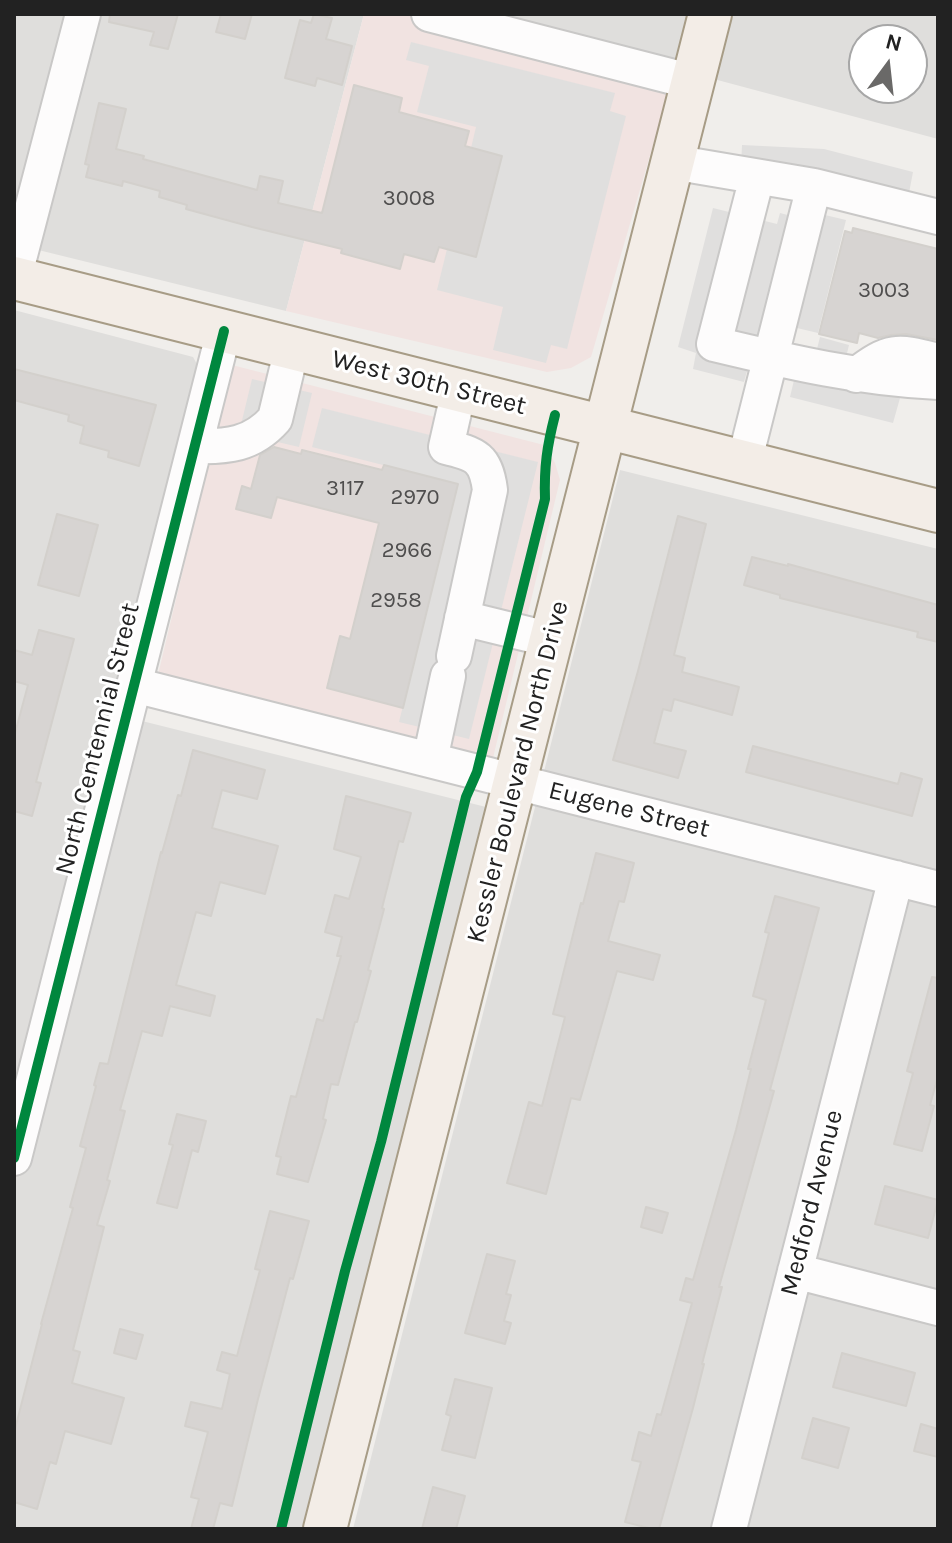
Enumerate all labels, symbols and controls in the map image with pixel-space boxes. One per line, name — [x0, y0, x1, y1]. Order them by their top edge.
north arrow — [848, 24, 928, 104]
text: N — [883, 28, 905, 57]
house number: 3008 — [383, 186, 435, 212]
house number: 3003 — [858, 278, 910, 304]
street label: West 30th Street — [329, 344, 529, 422]
house number: 3117 — [326, 476, 364, 502]
house number: 2970 — [391, 485, 439, 511]
house number: 2966 — [382, 538, 432, 564]
house number: 2958 — [370, 588, 422, 614]
street label: Kessler Boulevard North Drive — [460, 598, 576, 946]
street label: North Centennial Street — [49, 600, 147, 878]
street label: Eugene Street — [545, 775, 713, 845]
street label: Medford Avenue — [774, 1107, 850, 1299]

